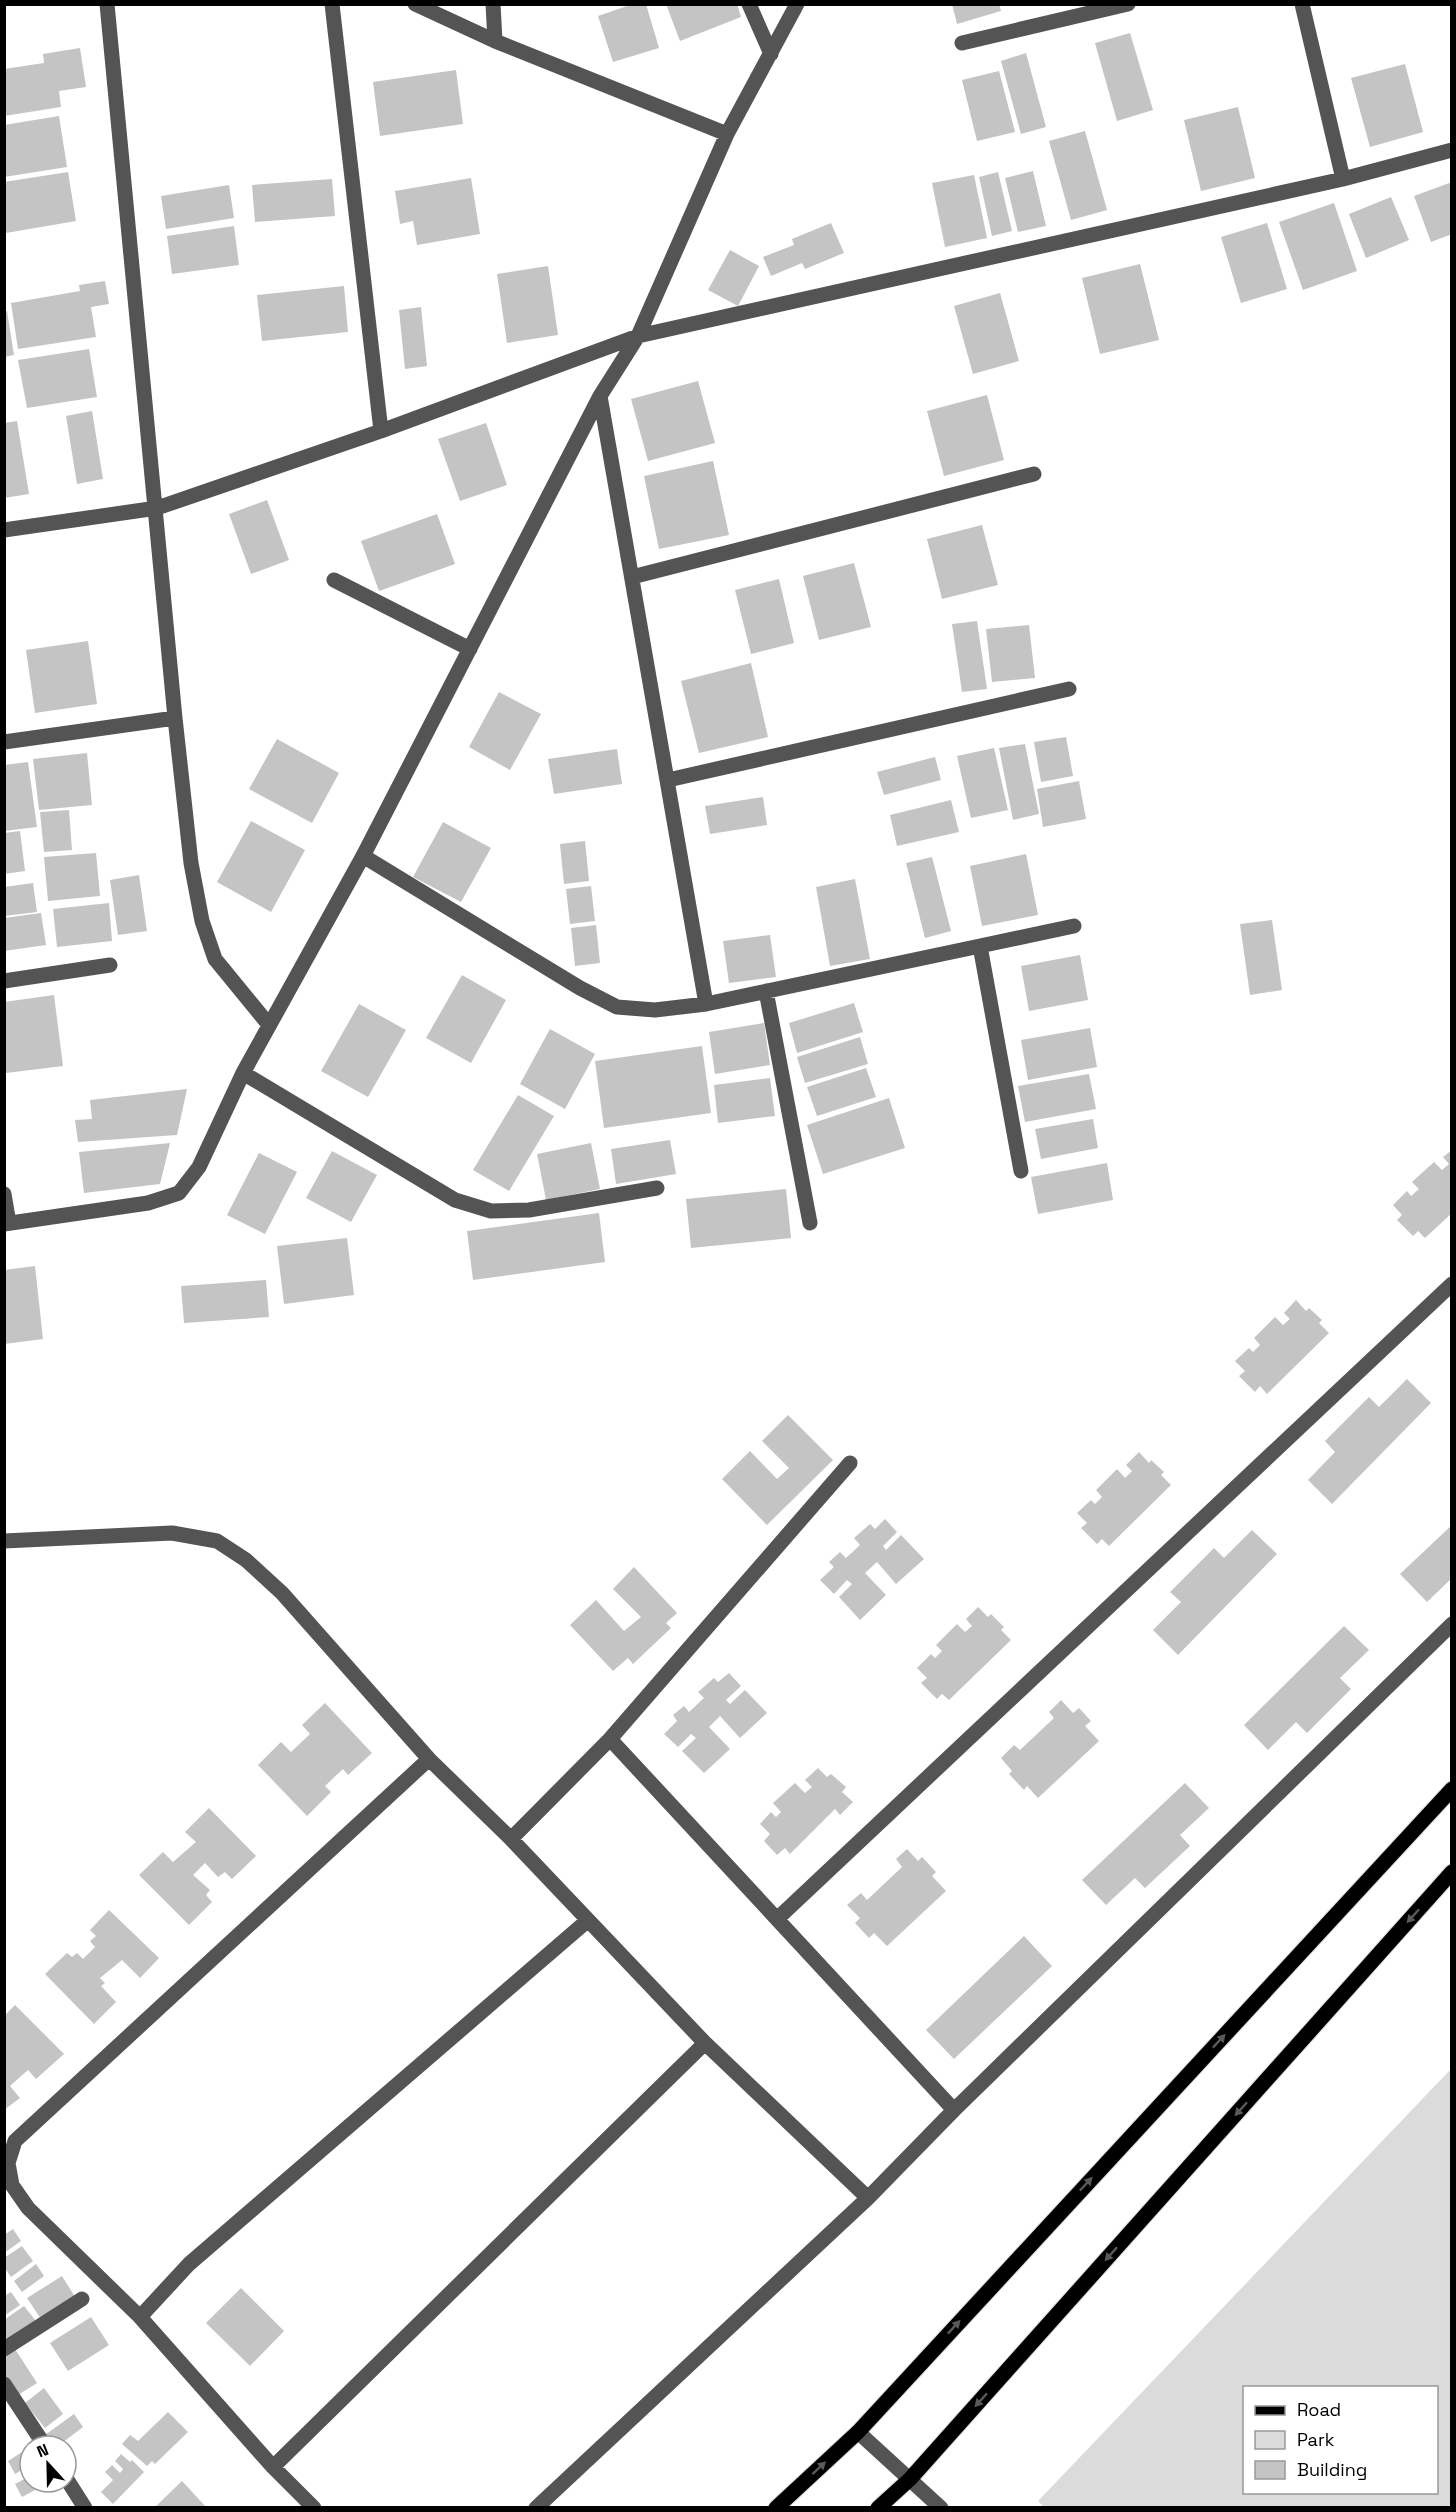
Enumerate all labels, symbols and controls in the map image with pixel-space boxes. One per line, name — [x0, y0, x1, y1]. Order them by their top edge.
one-way arrow — [1407, 1908, 1420, 1923]
one-way arrow — [1212, 2034, 1225, 2049]
one-way arrow — [1234, 2101, 1248, 2116]
one-way arrow — [1079, 2177, 1093, 2191]
one-way arrow — [1105, 2246, 1118, 2261]
one-way arrow — [947, 2320, 961, 2335]
legend — [1243, 2386, 1438, 2494]
one-way arrow — [974, 2392, 988, 2407]
text: Road — [1297, 2398, 1341, 2421]
text: Park — [1297, 2428, 1335, 2451]
north arrow — [18, 2434, 78, 2494]
text: N — [34, 2439, 51, 2462]
text: Building — [1297, 2458, 1367, 2481]
one-way arrow — [811, 2462, 826, 2475]

